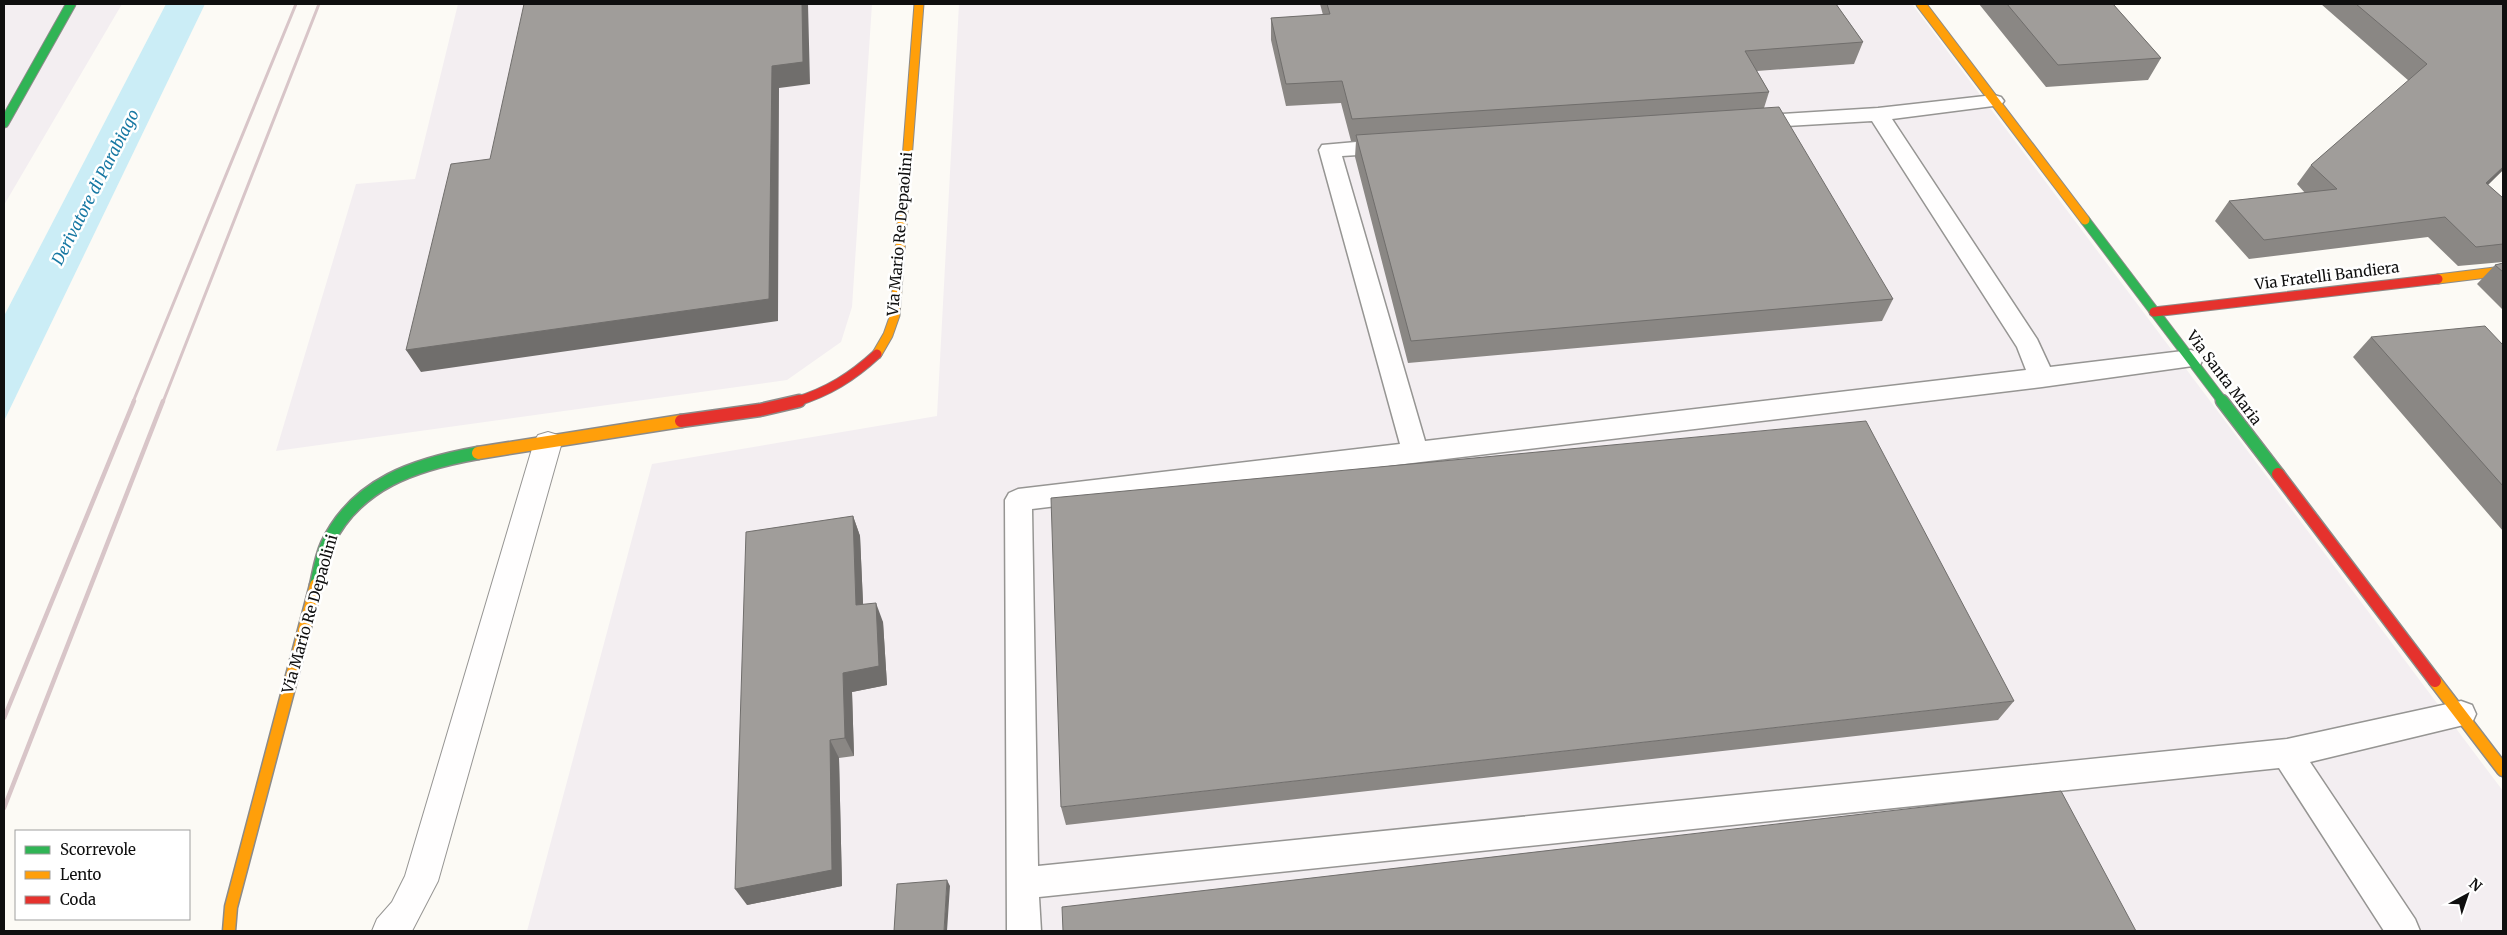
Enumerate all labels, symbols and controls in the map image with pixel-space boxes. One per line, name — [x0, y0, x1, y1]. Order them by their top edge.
water label: Derivatore di Parabiago — [47, 106, 143, 269]
street label: Via Mario Re Depaolini — [883, 151, 916, 318]
street label: Via Fratelli Bandiera — [2253, 257, 2400, 294]
street label: Via Santa Maria — [2182, 326, 2266, 429]
street label: Via Mario Re Depaolini — [277, 532, 341, 697]
legend — [15, 830, 190, 920]
text: Scorrevole — [60, 840, 136, 859]
text: Lento — [60, 865, 102, 884]
north arrow — [2442, 870, 2492, 920]
text: N — [2465, 875, 2485, 895]
text: Coda — [60, 890, 96, 909]

